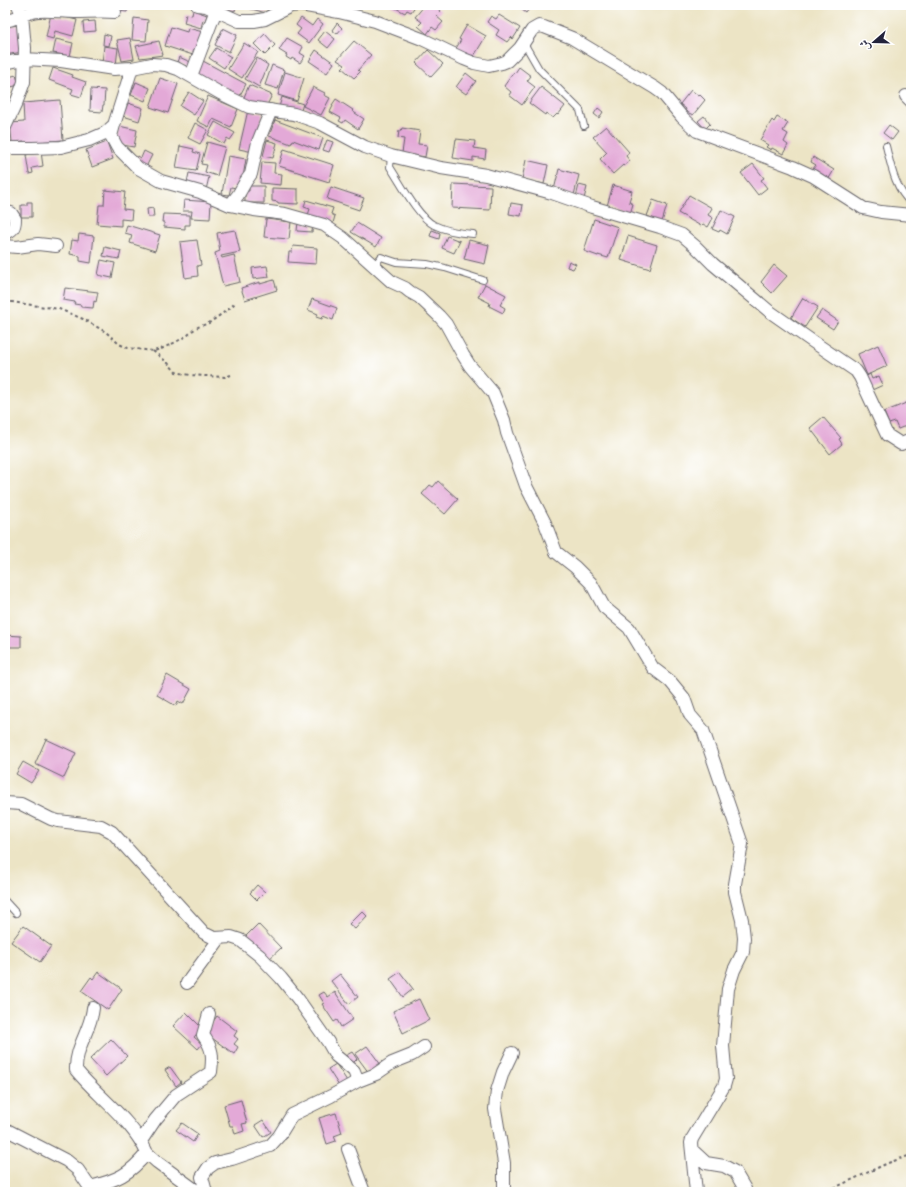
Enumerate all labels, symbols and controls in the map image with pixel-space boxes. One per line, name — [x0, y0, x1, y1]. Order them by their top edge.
north arrow — [854, 22, 894, 62]
text: ش — [857, 38, 873, 53]

